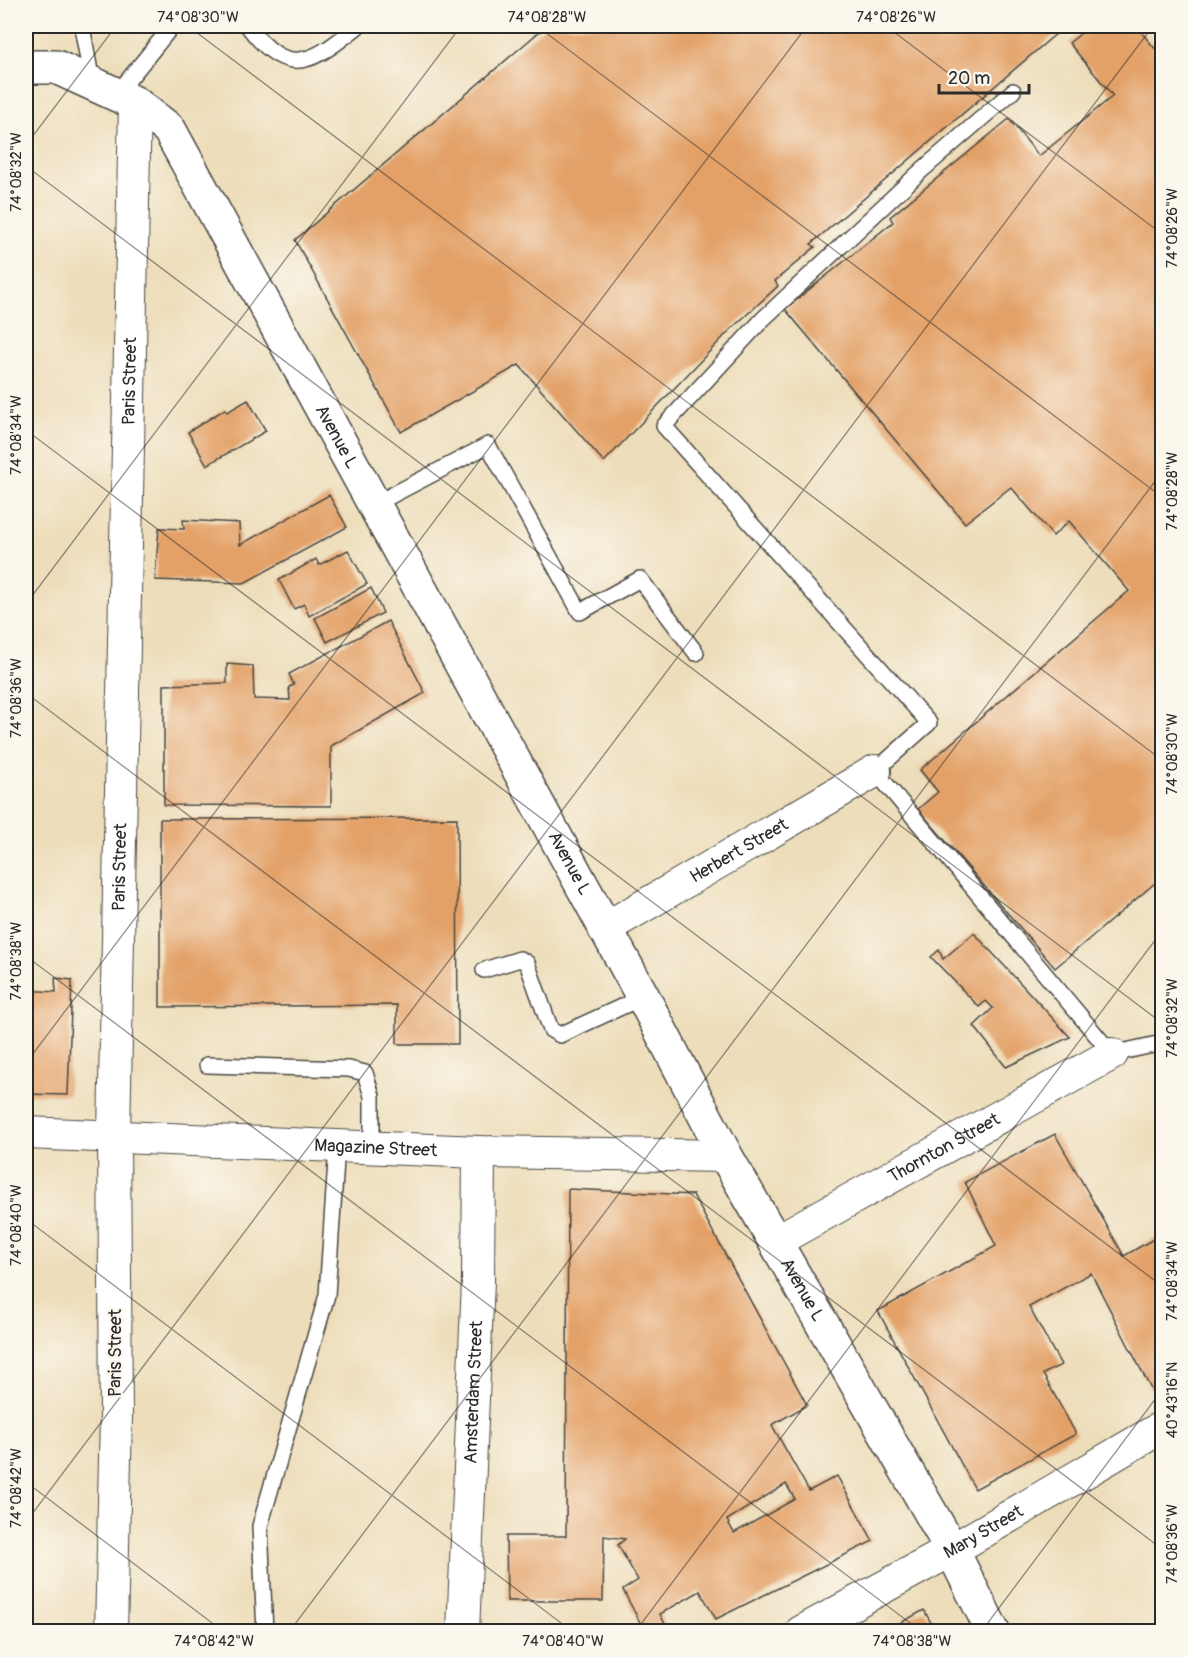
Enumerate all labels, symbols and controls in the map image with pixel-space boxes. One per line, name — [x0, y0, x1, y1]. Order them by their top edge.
text: 74°08'30"W — [157, 8, 239, 27]
text: 74°08'28"W — [508, 8, 587, 27]
text: 74°08'26"W — [856, 8, 936, 27]
scale bar — [939, 57, 1029, 95]
text: 20 m — [948, 67, 990, 90]
text: 74°08'32"W — [7, 132, 26, 212]
text: 74°08'26"W — [1163, 188, 1182, 268]
street label: Paris Street — [117, 336, 142, 425]
text: 74°08'34"W — [7, 395, 26, 475]
street label: Avenue L — [310, 401, 363, 473]
text: 74°08'28"W — [1163, 451, 1182, 530]
text: 74°08'36"W — [7, 658, 26, 738]
text: 74°08'30"W — [1163, 713, 1182, 795]
street label: Herbert Street — [686, 813, 793, 889]
street label: Paris Street — [108, 822, 132, 911]
street label: Avenue L — [543, 827, 596, 899]
text: 74°08'38"W — [7, 921, 26, 1000]
text: 74°08'32"W — [1163, 978, 1182, 1058]
street label: Thornton Street — [884, 1107, 1005, 1188]
street label: Magazine Street — [314, 1134, 438, 1162]
text: 74°08'40"W — [7, 1184, 26, 1266]
text: 74°08'34"W — [1163, 1241, 1182, 1321]
street label: Avenue L — [775, 1254, 829, 1326]
street label: Paris Street — [104, 1308, 127, 1397]
street label: Amsterdam Street — [459, 1319, 488, 1464]
text: 40°43'16"N — [1163, 1362, 1182, 1438]
text: 74°08'42"W — [7, 1448, 26, 1528]
street label: Mary Street — [940, 1500, 1028, 1564]
text: 74°08'36"W — [1163, 1504, 1182, 1584]
text: 74°08'42"W — [174, 1632, 254, 1651]
text: 74°08'40"W — [522, 1632, 604, 1651]
text: 74°08'38"W — [873, 1632, 952, 1651]

